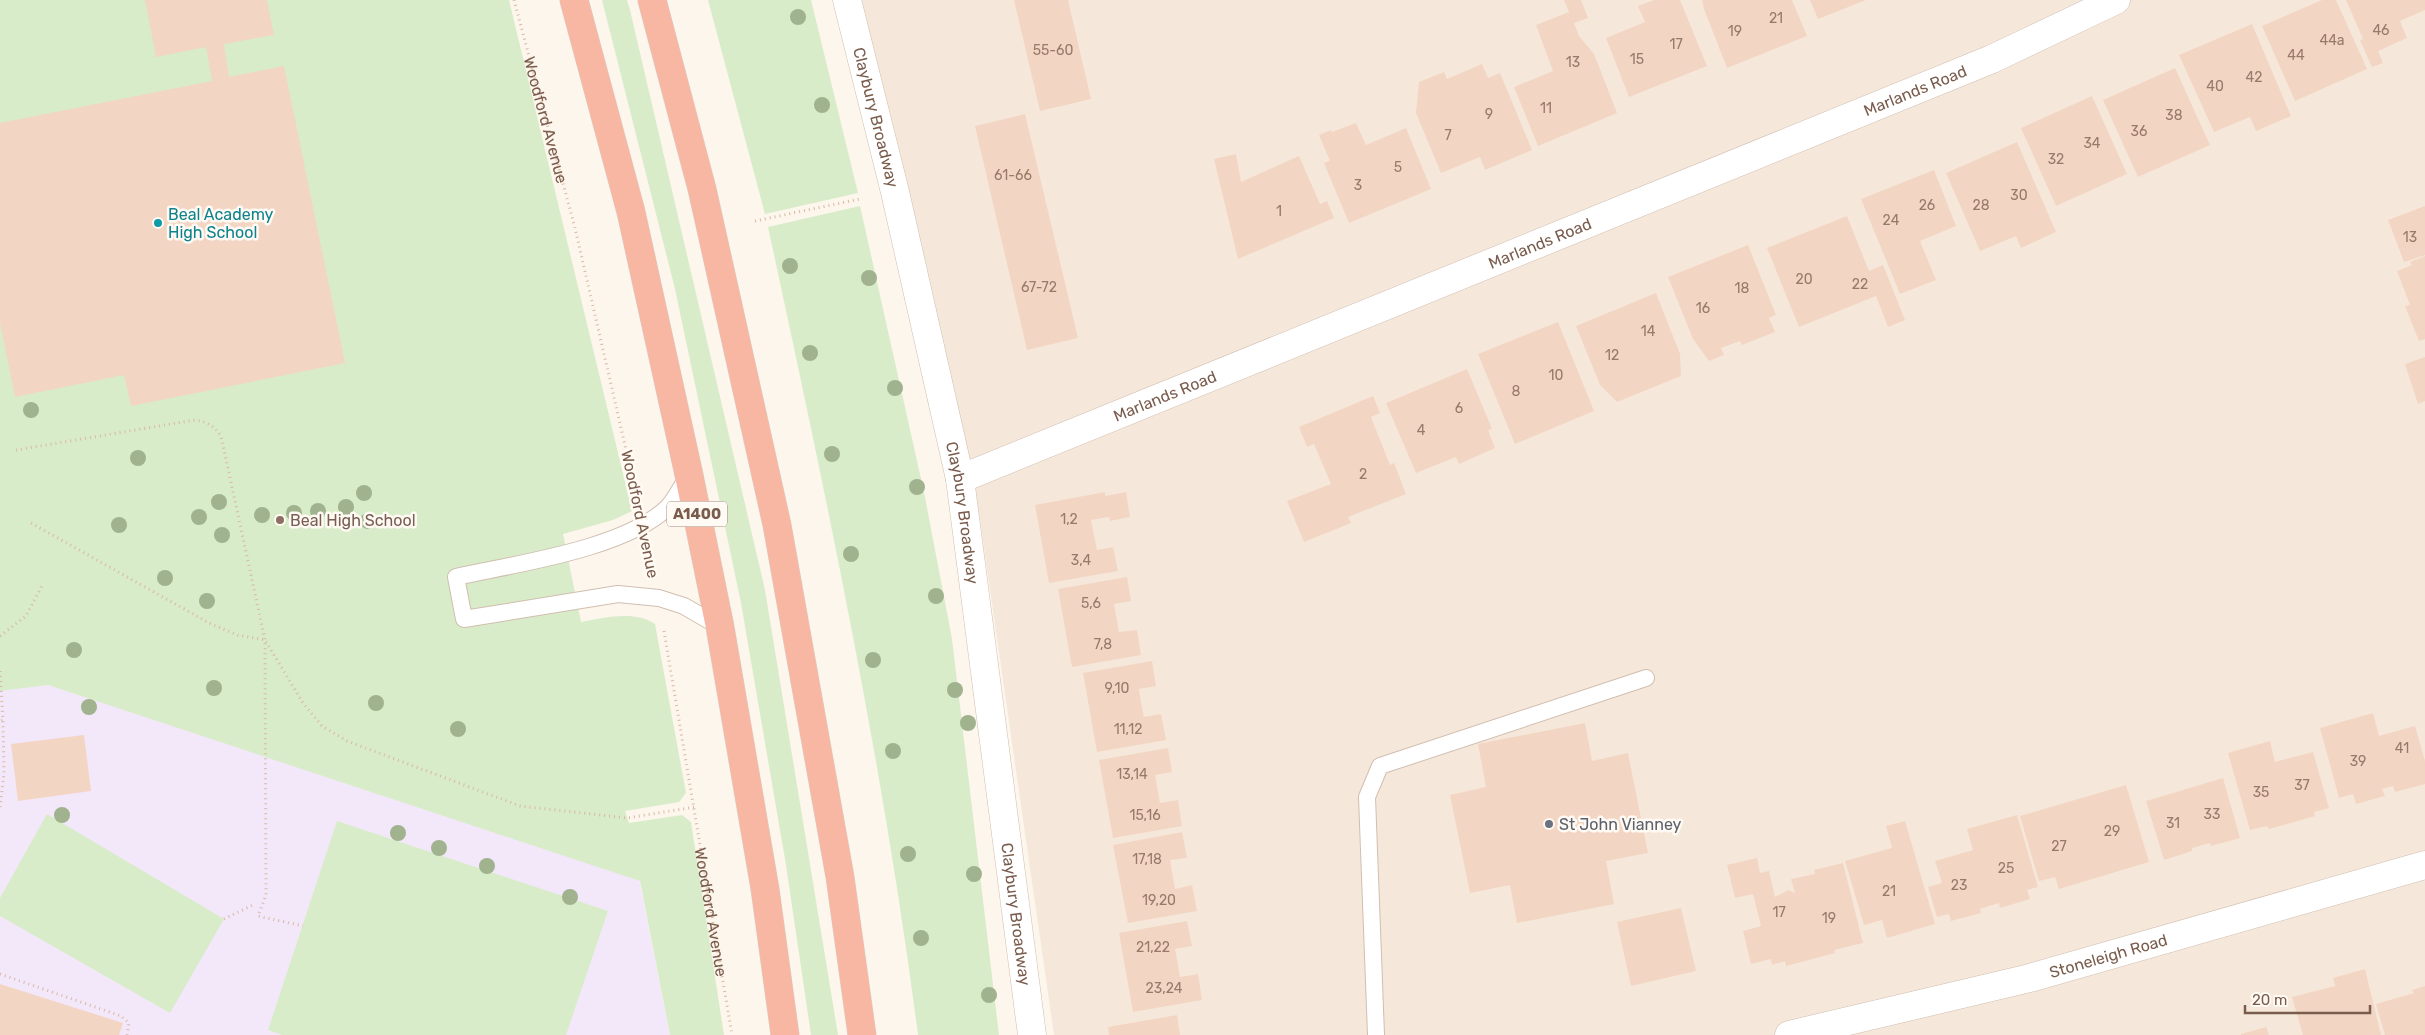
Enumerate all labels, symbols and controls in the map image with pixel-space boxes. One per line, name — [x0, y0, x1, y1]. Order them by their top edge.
house number: 21 — [1769, 10, 1783, 27]
house number: 46 — [2372, 22, 2390, 39]
house number: 19 — [1728, 23, 1742, 40]
house number: 44a — [2319, 32, 2345, 49]
house number: 17 — [1669, 36, 1683, 53]
house number: 55-60 — [1033, 42, 1073, 59]
street label: Claybury Broadway — [850, 45, 903, 190]
house number: 44 — [2287, 47, 2305, 64]
house number: 15 — [1630, 51, 1644, 68]
street label: Woodford Avenue — [520, 54, 572, 185]
house number: 13 — [1566, 54, 1580, 71]
street label: Marlands Road — [1861, 61, 1969, 120]
house number: 42 — [2246, 69, 2262, 86]
house number: 40 — [2206, 78, 2224, 95]
house number: 11 — [1540, 100, 1552, 117]
house number: 9 — [1485, 106, 1493, 123]
house number: 38 — [2165, 107, 2183, 124]
house number: 36 — [2131, 123, 2147, 140]
house number: 7 — [1444, 127, 1452, 144]
house number: 34 — [2083, 135, 2101, 152]
house number: 32 — [2048, 151, 2064, 168]
house number: 5 — [1394, 159, 1402, 176]
house number: 61-66 — [994, 167, 1032, 184]
house number: 3 — [1354, 177, 1362, 194]
house number: 30 — [2010, 187, 2028, 204]
house number: 26 — [1919, 197, 1935, 214]
house number: 28 — [1972, 197, 1990, 214]
house number: 1 — [1276, 203, 1282, 220]
place label: Beal Academy High School — [168, 205, 274, 242]
house number: 24 — [1883, 212, 1900, 229]
street label: Marlands Road — [1485, 214, 1594, 272]
marker: Beal Academy High School — [152, 217, 164, 229]
house number: 13 — [2403, 229, 2417, 246]
house number: 20 — [1795, 271, 1813, 288]
house number: 22 — [1852, 276, 1868, 293]
house number: 67-72 — [1021, 279, 1057, 296]
house number: 18 — [1735, 280, 1750, 297]
house number: 16 — [1696, 300, 1710, 317]
house number: 14 — [1641, 323, 1656, 340]
house number: 12 — [1605, 347, 1619, 364]
street label: Marlands Road — [1110, 366, 1219, 425]
house number: 10 — [1549, 367, 1564, 384]
house number: 8 — [1512, 383, 1521, 400]
house number: 6 — [1455, 400, 1463, 417]
house number: 4 — [1417, 422, 1426, 439]
street label: Claybury Broadway — [942, 440, 983, 585]
street label: Woodford Avenue — [617, 448, 663, 580]
house number: 2 — [1359, 466, 1367, 483]
road number: A1400 — [667, 502, 727, 526]
place label: Beal High School — [290, 511, 416, 530]
house number: 1,2 — [1060, 511, 1078, 528]
marker: Beal High School — [274, 514, 286, 526]
house number: 3,4 — [1071, 552, 1091, 569]
house number: 5,6 — [1081, 595, 1101, 612]
house number: 7,8 — [1094, 636, 1112, 653]
house number: 9,10 — [1105, 680, 1130, 697]
house number: 11,12 — [1114, 721, 1142, 738]
house number: 41 — [2395, 740, 2409, 757]
house number: 39 — [2350, 753, 2366, 770]
house number: 13,14 — [1116, 766, 1148, 783]
house number: 37 — [2294, 777, 2310, 794]
house number: 35 — [2253, 784, 2269, 801]
house number: 33 — [2204, 806, 2220, 823]
house number: 15,16 — [1129, 807, 1161, 824]
place label: St John Vianney — [1559, 815, 1682, 834]
house number: 31 — [2166, 815, 2180, 832]
marker: St John Vianney — [1543, 818, 1555, 830]
house number: 29 — [2104, 823, 2120, 840]
house number: 27 — [2051, 838, 2067, 855]
street label: Claybury Broadway — [998, 842, 1035, 987]
street label: Woodford Avenue — [691, 846, 732, 978]
house number: 17,18 — [1132, 851, 1162, 868]
house number: 25 — [1998, 860, 2014, 877]
house number: 23 — [1951, 877, 1967, 894]
house number: 21 — [1882, 883, 1896, 900]
house number: 19,20 — [1142, 892, 1176, 909]
house number: 17 — [1772, 904, 1786, 921]
house number: 19 — [1822, 910, 1836, 927]
street label: Stoneleigh Road — [2047, 930, 2169, 982]
house number: 21,22 — [1136, 939, 1170, 956]
house number: 23,24 — [1146, 980, 1183, 997]
scale bar — [2245, 982, 2370, 1014]
text: 20 m — [2252, 991, 2287, 1009]

